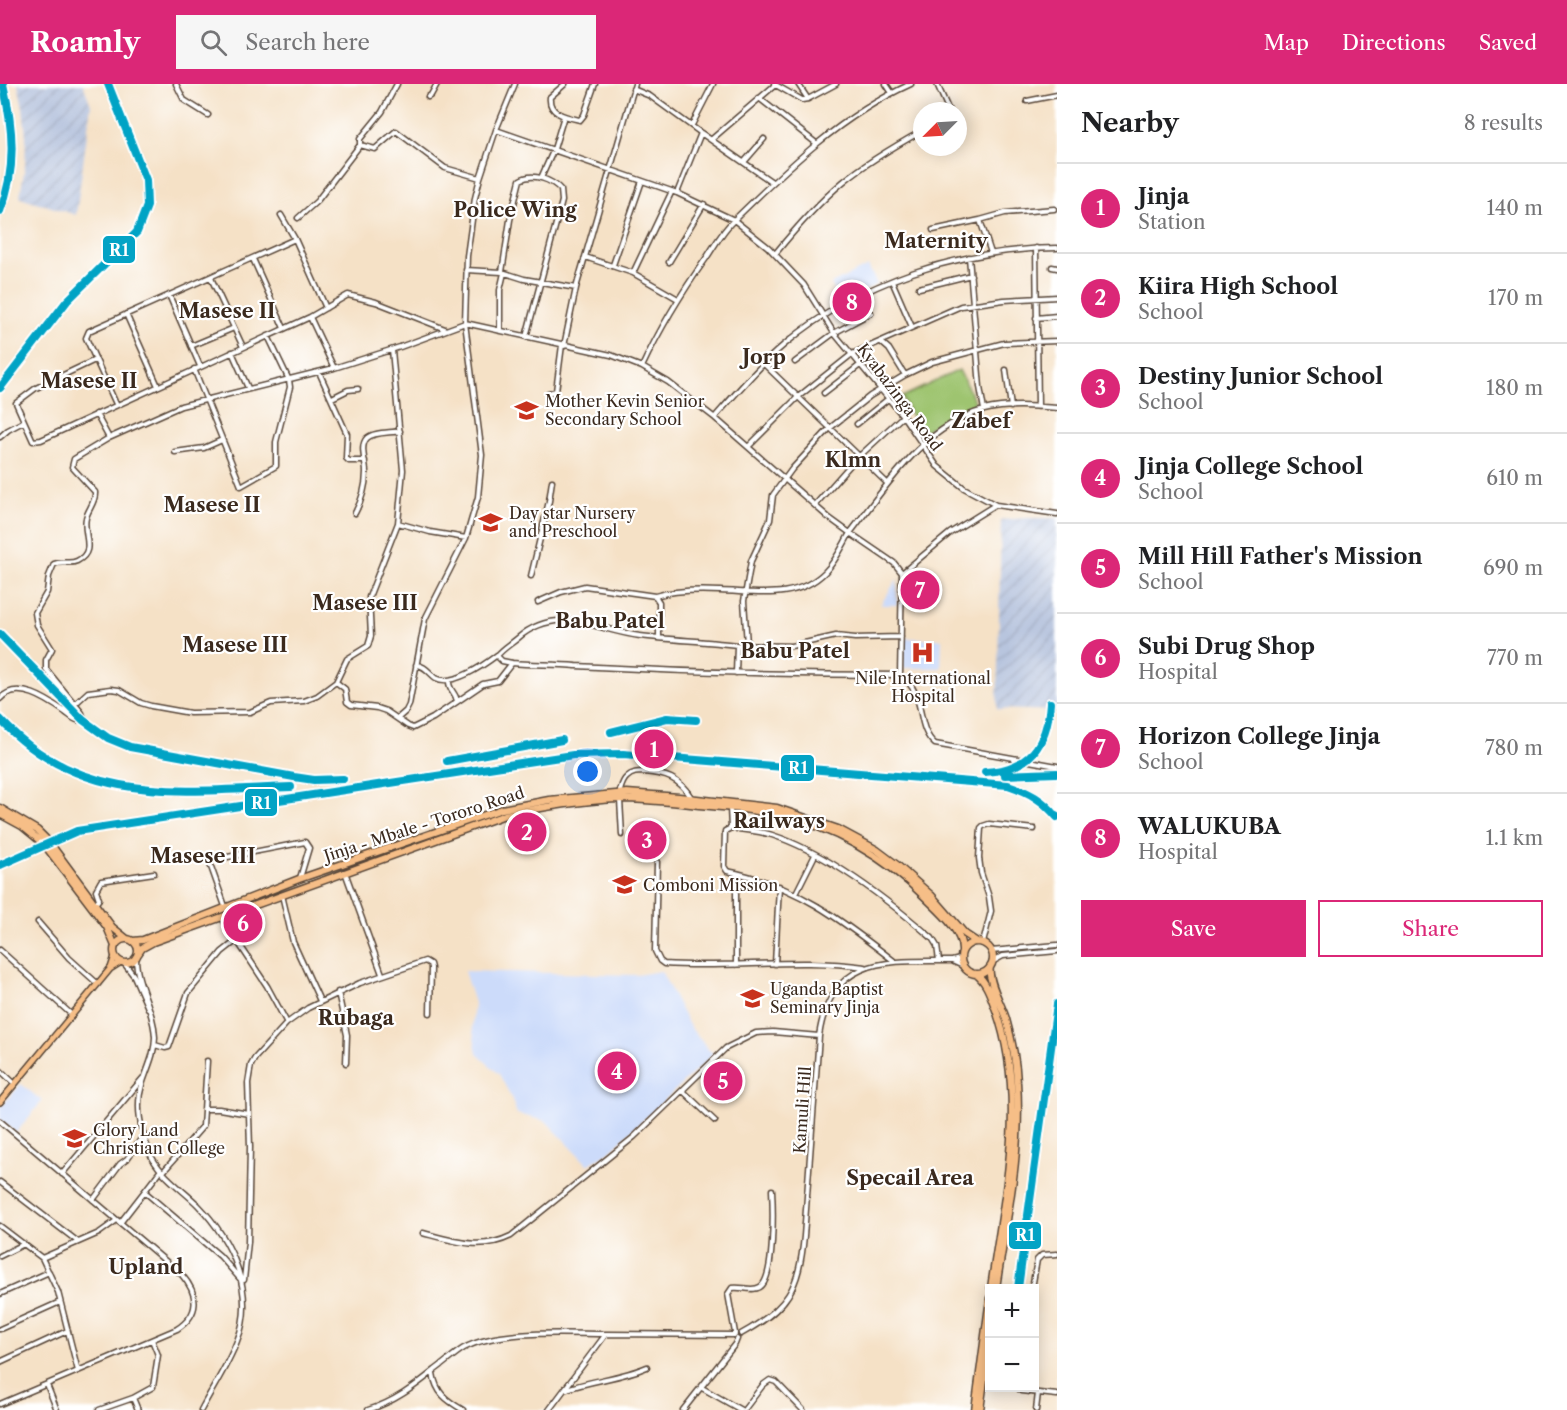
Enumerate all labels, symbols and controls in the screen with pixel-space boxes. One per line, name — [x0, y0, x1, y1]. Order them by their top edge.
search box — [176, 15, 596, 69]
text: Roamly — [30, 25, 140, 59]
icon: search — [197, 26, 230, 59]
text: Search here — [245, 29, 370, 56]
text: Map — [1264, 30, 1309, 55]
text: Directions — [1342, 30, 1446, 55]
text: Saved — [1479, 30, 1537, 55]
north arrow — [913, 102, 967, 156]
text: Nearby — [1081, 107, 1179, 139]
text: 8 results — [1464, 111, 1543, 135]
text: Jinja — [1138, 183, 1190, 210]
text: 1 — [1096, 196, 1105, 220]
text: 140 m — [1486, 196, 1543, 220]
district label: Police Wing — [453, 198, 577, 222]
text: Station — [1138, 210, 1206, 234]
district label: Maternity — [884, 229, 989, 253]
line badge: R1 — [102, 235, 136, 264]
text: R1 — [109, 240, 130, 260]
text: Kiira High School — [1138, 273, 1338, 300]
pin: 8 — [832, 280, 872, 324]
text: 2 — [1095, 286, 1106, 310]
text: 170 m — [1488, 286, 1543, 310]
district label: Masese II — [179, 299, 275, 323]
text: School — [1138, 300, 1203, 324]
street label: Kyabazinga Road — [853, 339, 947, 455]
district label: Jorp — [738, 345, 786, 369]
text: Destiny Junior School — [1138, 363, 1383, 390]
district label: Masese II — [41, 369, 137, 393]
text: 3 — [1095, 376, 1106, 400]
text: 180 m — [1486, 376, 1543, 400]
text: School — [1138, 390, 1203, 414]
place label: Mother Kevin Senior Secondary School — [545, 391, 705, 429]
school or university icon: Mother Kevin Senior Secondary School — [514, 397, 540, 423]
district label: Zabef — [951, 409, 1013, 433]
district label: Klmn — [825, 448, 882, 472]
text: Jinja College School — [1138, 453, 1363, 480]
text: 4 — [1095, 466, 1106, 490]
text: 610 m — [1486, 466, 1543, 490]
text: School — [1138, 480, 1203, 504]
district label: Masese II — [164, 493, 260, 517]
place label: Day star Nursery and Preschool — [509, 503, 636, 541]
school or university icon: Day star Nursery and Preschool — [478, 509, 504, 535]
text: Mill Hill Father's Mission — [1138, 543, 1423, 570]
text: 5 — [1095, 556, 1106, 580]
text: 690 m — [1483, 556, 1543, 580]
pin: 7 — [900, 568, 940, 612]
text: School — [1138, 570, 1203, 594]
district label: Masese III — [312, 591, 418, 615]
district label: Babu Patel — [555, 609, 665, 633]
district label: Masese III — [182, 633, 288, 657]
text: Subi Drug Shop — [1138, 633, 1315, 660]
district label: Babu Patel — [740, 639, 850, 663]
hospital icon: Nile International Hospital — [910, 640, 936, 666]
text: 6 — [1095, 646, 1106, 670]
text: 770 m — [1487, 646, 1543, 670]
text: Hospital — [1138, 660, 1218, 684]
place label: Nile International Hospital — [855, 668, 991, 706]
text: Horizon College Jinja — [1138, 723, 1380, 750]
pin: 1 — [634, 726, 674, 772]
text: 7 — [1095, 736, 1106, 760]
text: 780 m — [1485, 736, 1543, 760]
text: School — [1138, 750, 1203, 774]
line badge: R1 — [780, 754, 815, 782]
your location — [573, 757, 602, 786]
text: R1 — [788, 758, 809, 778]
street label: Jinja - Mbale - Tororo Road — [318, 782, 527, 867]
line badge: R1 — [244, 788, 278, 817]
text: R1 — [251, 793, 272, 813]
district label: Railways — [733, 809, 825, 833]
pin: 2 — [508, 810, 546, 855]
text: WALUKUBA — [1138, 813, 1281, 840]
pin: 3 — [628, 818, 666, 862]
text: 8 — [1094, 826, 1107, 850]
text: 1.1 km — [1485, 826, 1543, 850]
text: Hospital — [1138, 840, 1218, 864]
district label: Masese III — [150, 844, 256, 868]
school or university icon: Comboni Mission — [612, 872, 638, 898]
place label: Comboni Mission — [643, 875, 778, 895]
pin: 6 — [224, 900, 262, 946]
button: Save — [1081, 900, 1306, 957]
button: Share — [1318, 900, 1543, 957]
place label: Uganda Baptist Seminary Jinja — [770, 979, 884, 1017]
school or university icon: Uganda Baptist Seminary Jinja — [739, 985, 765, 1011]
district label: Rubaga — [318, 1006, 395, 1030]
pin: 4 — [598, 1048, 636, 1094]
pin: 5 — [704, 1058, 742, 1104]
street label: Kamuli Hill — [789, 1065, 815, 1154]
place label: Glory Land Christian College — [93, 1120, 225, 1158]
school or university icon: Glory Land Christian College — [62, 1126, 88, 1152]
district label: Specail Area — [846, 1166, 974, 1190]
line badge: R1 — [1008, 1221, 1042, 1250]
text: R1 — [1015, 1225, 1036, 1245]
district label: Upland — [109, 1255, 184, 1279]
map controls — [985, 1284, 1039, 1392]
button: + — [985, 1284, 1039, 1338]
button: − — [985, 1338, 1039, 1392]

